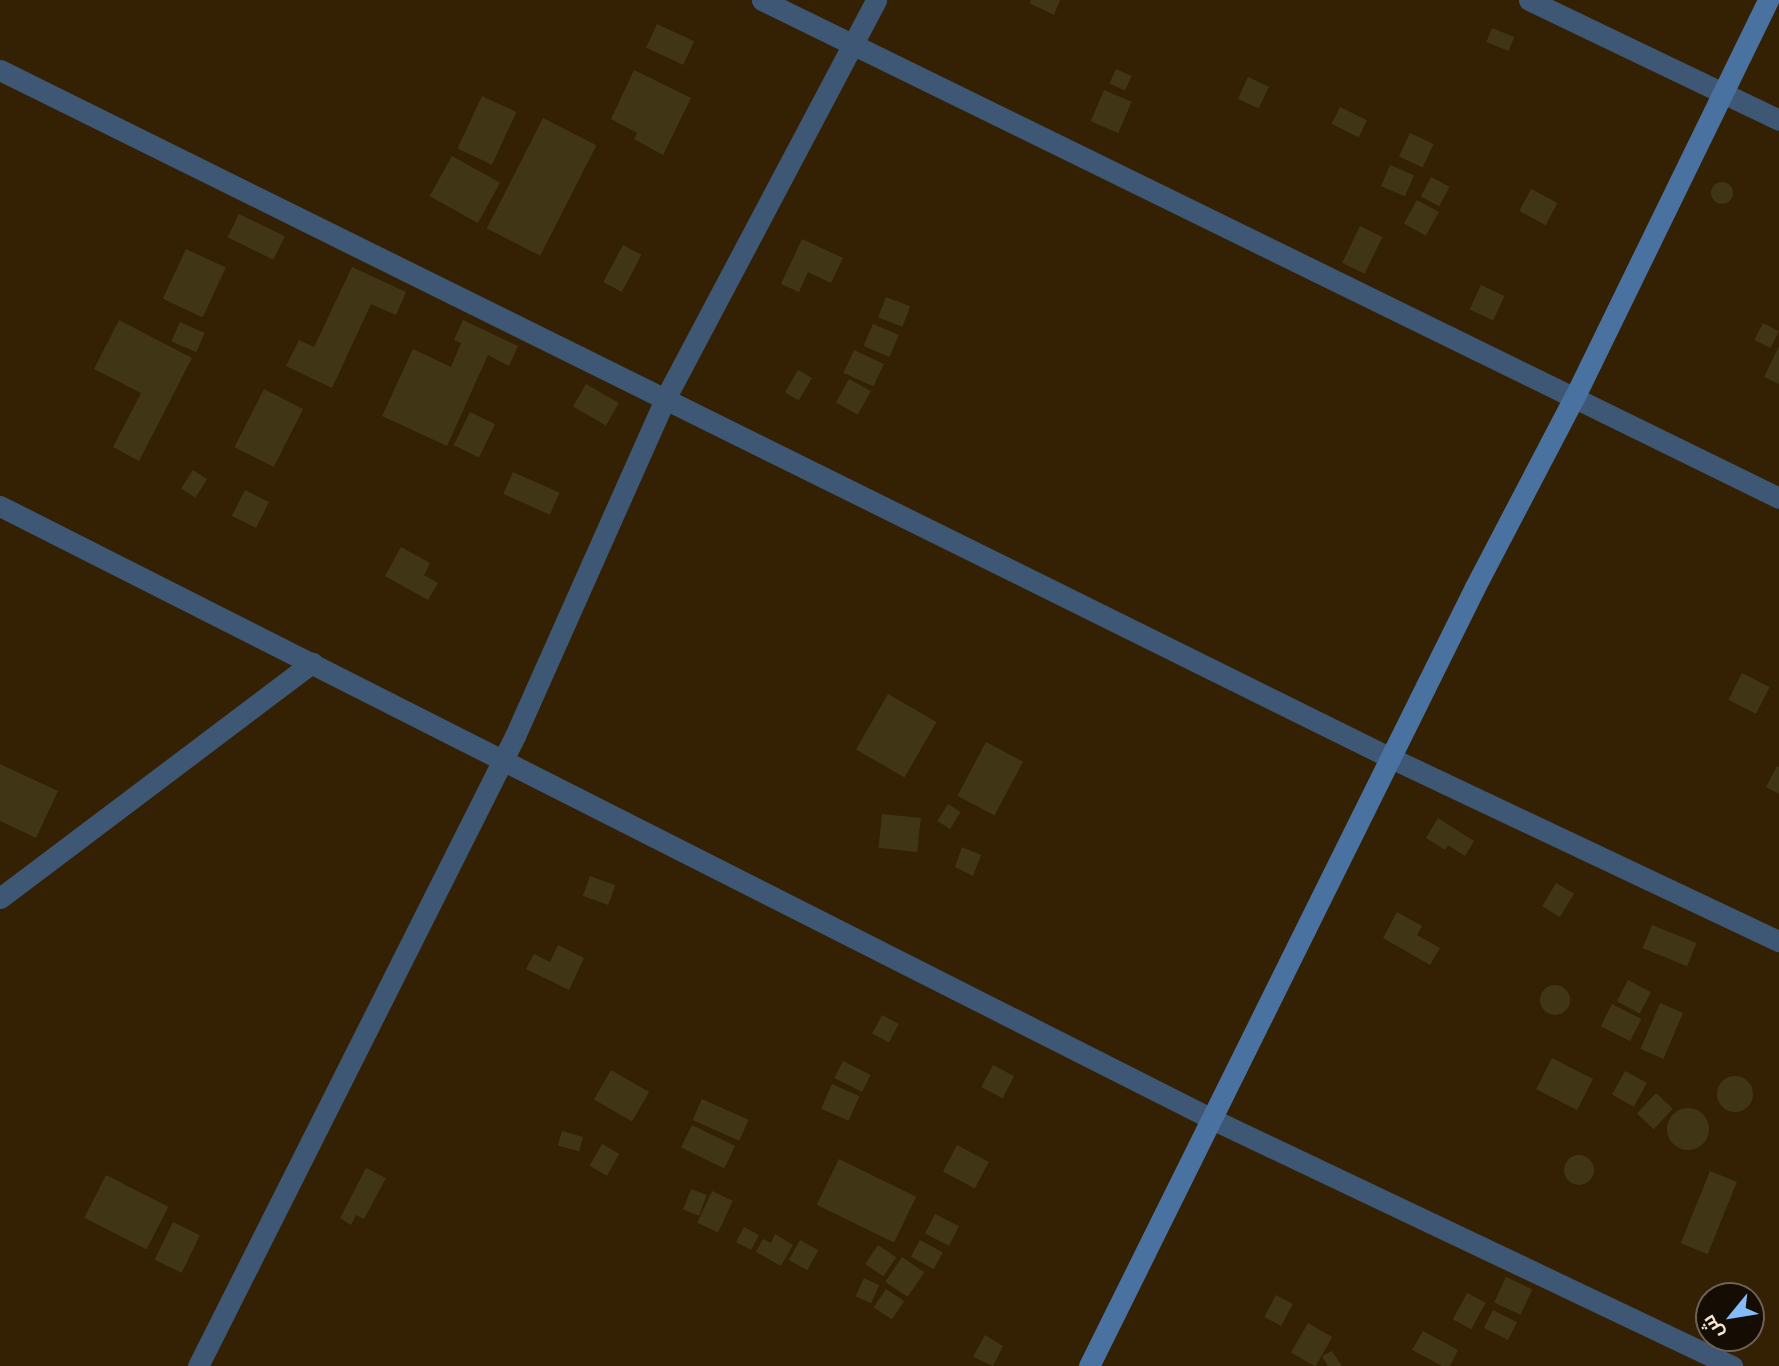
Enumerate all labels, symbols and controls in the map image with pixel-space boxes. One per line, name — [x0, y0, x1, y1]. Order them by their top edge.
north arrow — [1695, 1282, 1765, 1352]
text: ش — [1699, 1311, 1727, 1342]

